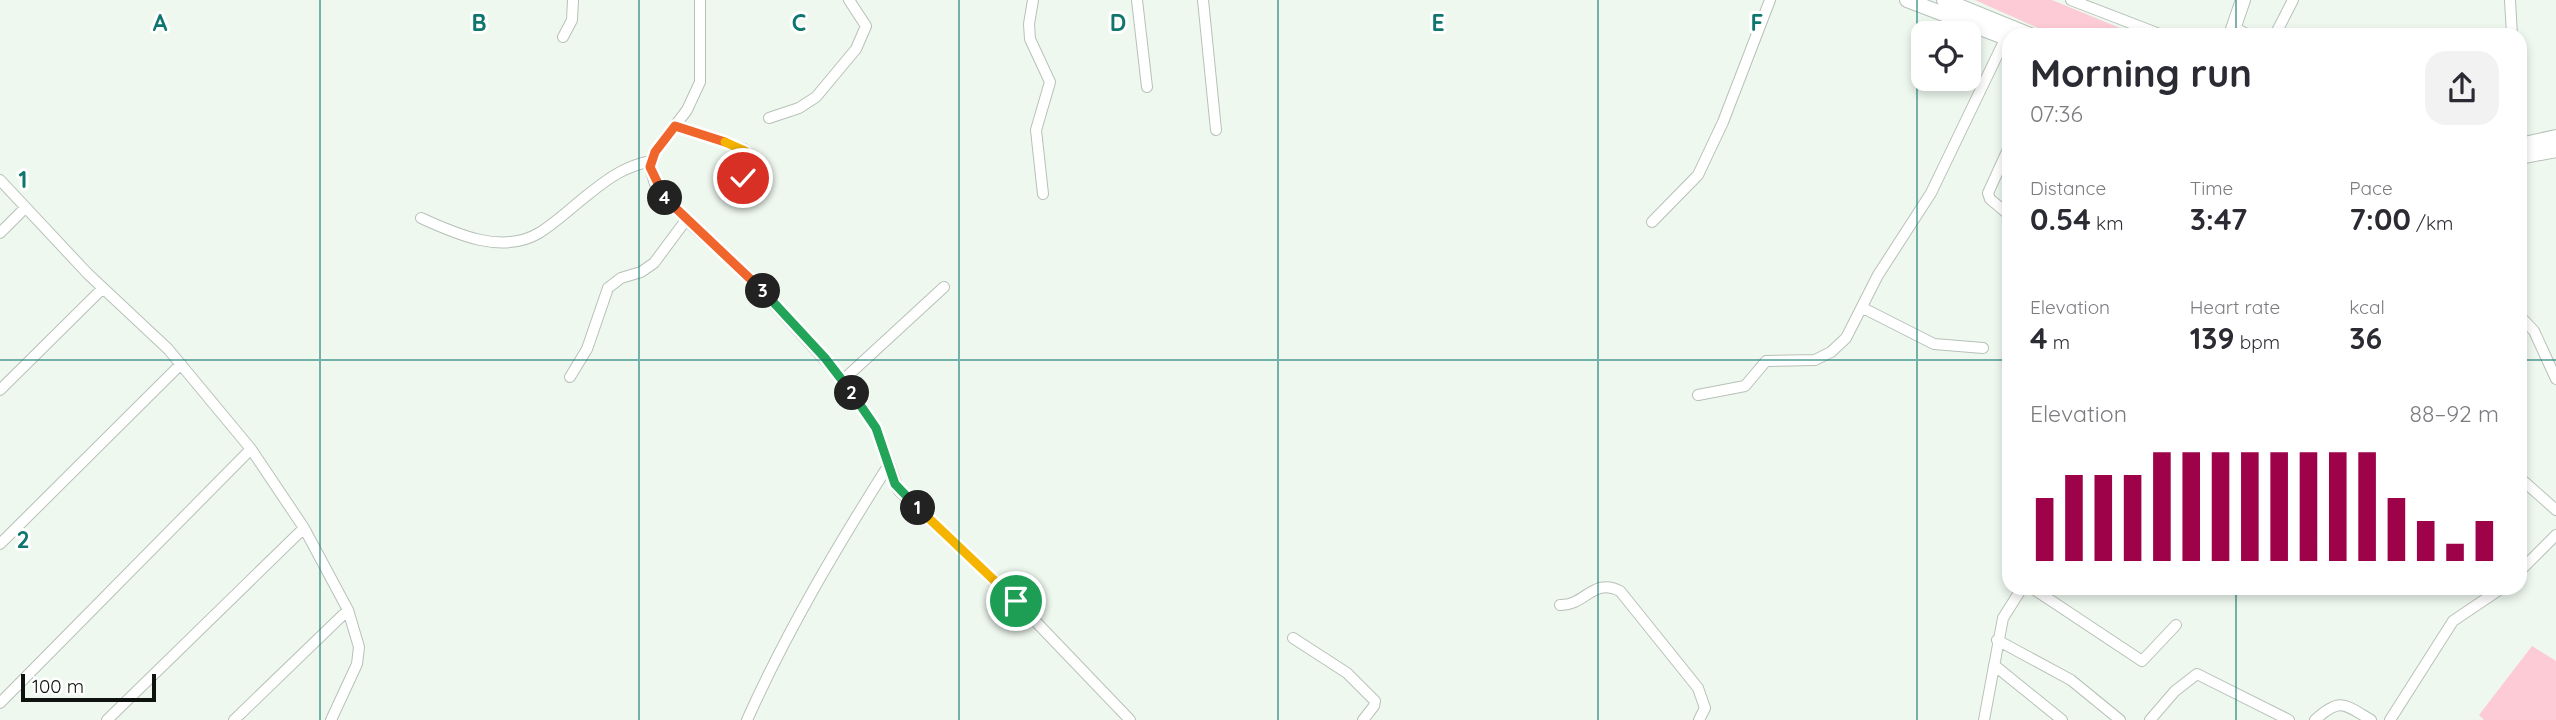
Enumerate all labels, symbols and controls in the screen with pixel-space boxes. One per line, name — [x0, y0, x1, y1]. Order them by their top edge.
text: A — [153, 8, 168, 37]
text: B — [471, 8, 487, 37]
text: C — [792, 8, 806, 37]
text: D — [1110, 8, 1126, 37]
text: E — [1431, 8, 1445, 37]
text: F — [1751, 8, 1763, 37]
map controls — [1911, 21, 1981, 91]
button: locate — [1911, 21, 1981, 91]
text: Morning run — [2030, 49, 2252, 97]
button: share — [2425, 51, 2499, 125]
text: 07:36 — [2030, 99, 2083, 128]
pin — [713, 148, 773, 208]
icon: check — [724, 159, 762, 197]
text: 1 — [19, 165, 27, 194]
text: Distance — [2030, 176, 2106, 200]
text: Time — [2190, 176, 2233, 200]
text: Pace — [2349, 176, 2393, 200]
pin: 4 — [648, 180, 682, 216]
text: 4 — [659, 185, 670, 209]
text: 0.54 — [2030, 200, 2091, 238]
text: 3:47 — [2190, 200, 2247, 238]
text: 7:00 — [2349, 200, 2411, 238]
text: km — [2091, 211, 2124, 235]
text: /km — [2411, 211, 2453, 235]
pin: 3 — [746, 274, 780, 308]
text: 3 — [757, 278, 768, 302]
text: Elevation — [2030, 295, 2110, 319]
text: Heart rate — [2190, 295, 2280, 319]
text: kcal — [2349, 295, 2385, 319]
text: 4 — [2030, 319, 2048, 357]
text: 139 — [2190, 319, 2234, 357]
text: 36 — [2349, 319, 2382, 357]
text: m — [2048, 330, 2070, 354]
text: bpm — [2234, 330, 2280, 354]
pin: 2 — [834, 376, 870, 410]
text: 2 — [846, 380, 857, 404]
text: Elevation — [2030, 399, 2127, 428]
text: 88–92 m — [2410, 399, 2499, 428]
pin: 1 — [900, 490, 936, 526]
text: 1 — [914, 495, 921, 519]
text: 2 — [16, 525, 30, 554]
pin — [986, 571, 1046, 631]
icon: arrive — [997, 582, 1035, 620]
scale bar — [21, 671, 156, 703]
text: 100 m — [32, 674, 84, 698]

